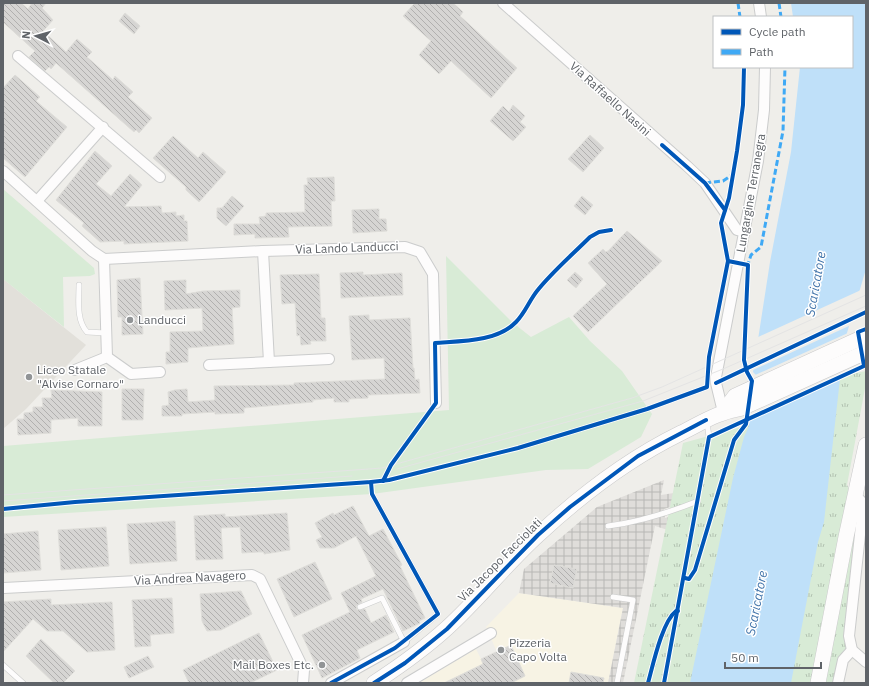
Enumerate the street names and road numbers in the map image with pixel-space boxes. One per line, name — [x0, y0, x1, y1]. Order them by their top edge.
street label: Via Raffaello Nasini — [567, 58, 654, 139]
street label: Lungargine Terranegra — [733, 132, 768, 253]
street label: Via Lando Landucci — [295, 238, 399, 257]
street label: Via Jacopo Facciolati — [455, 515, 545, 605]
street label: Via Andrea Navagero — [134, 567, 247, 588]

